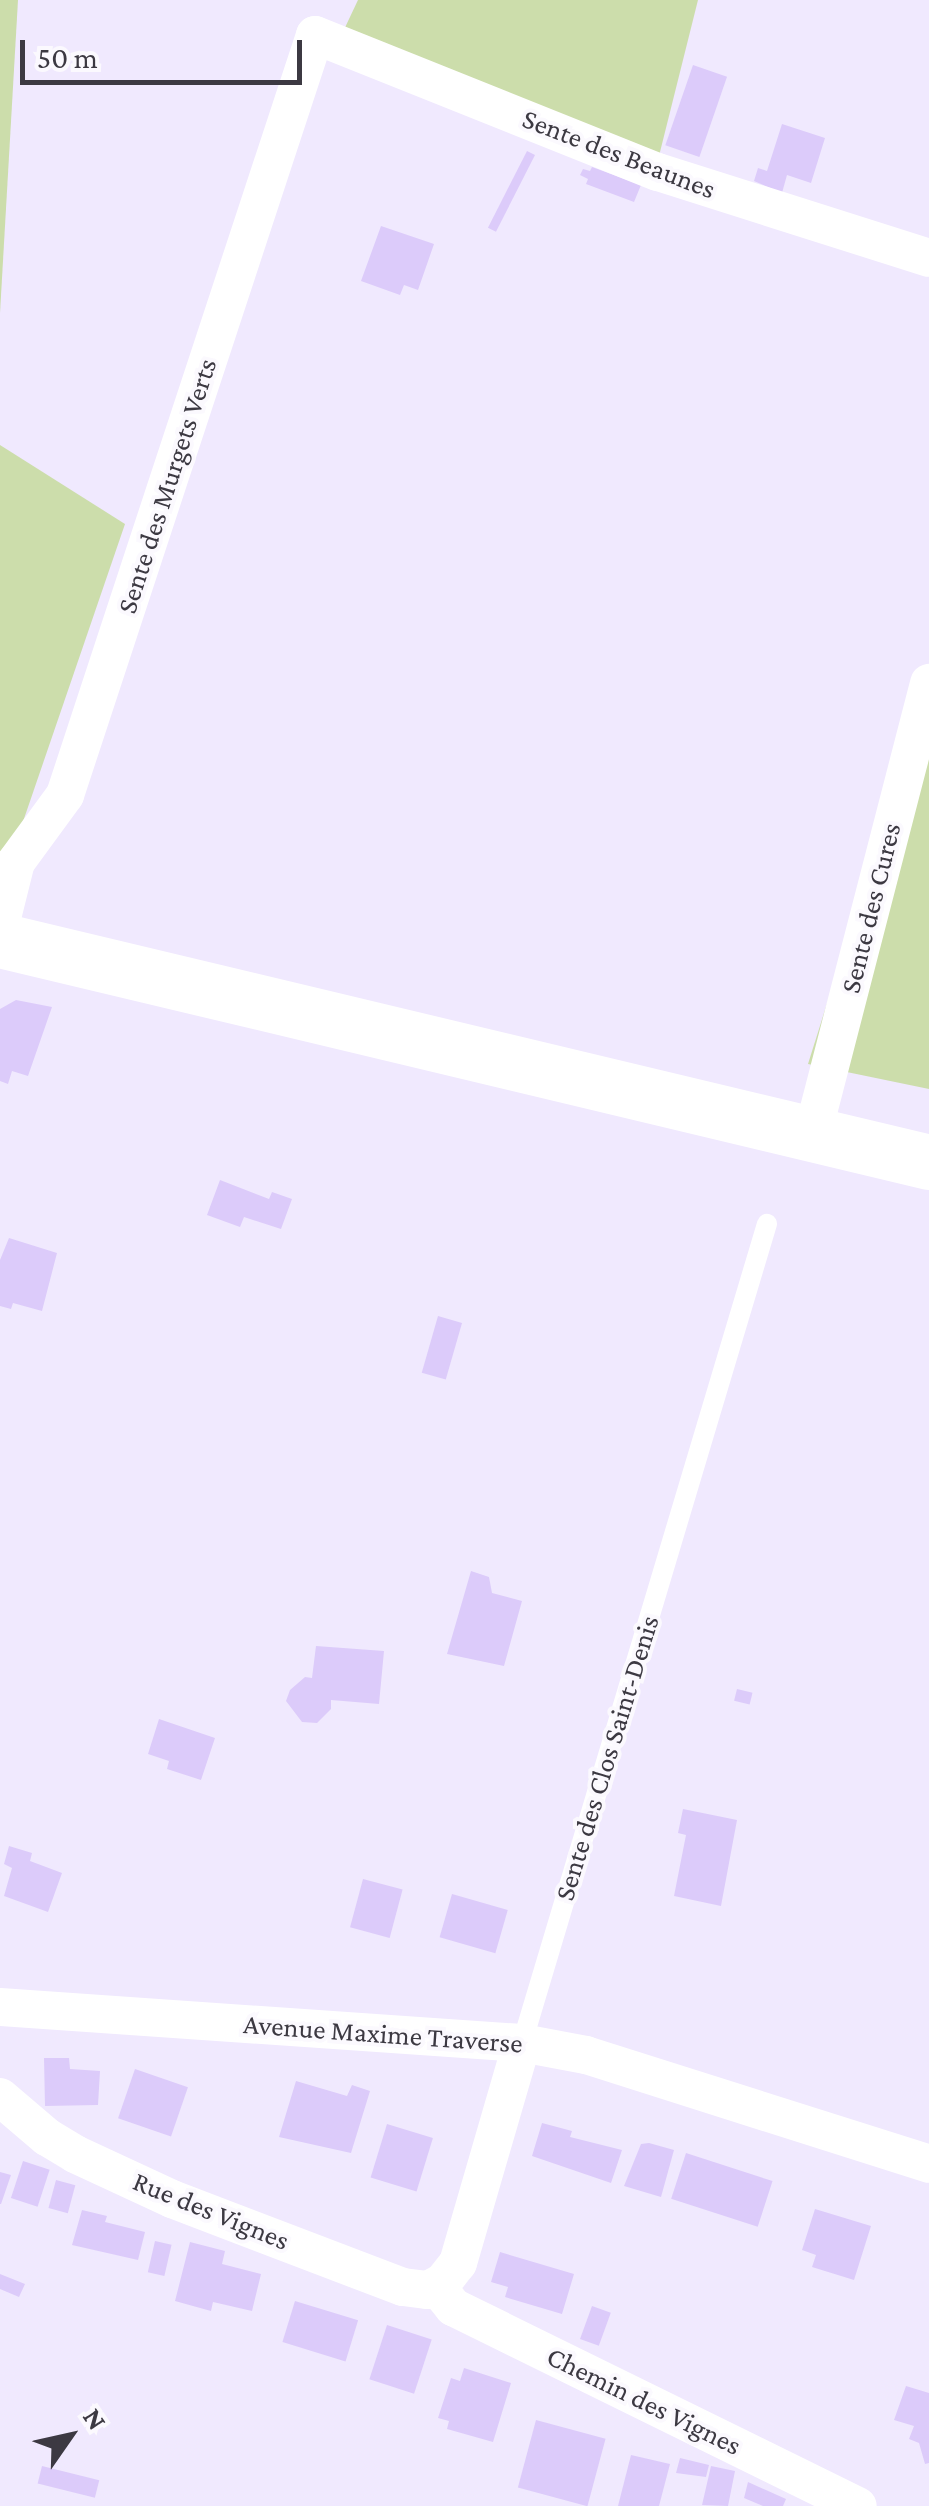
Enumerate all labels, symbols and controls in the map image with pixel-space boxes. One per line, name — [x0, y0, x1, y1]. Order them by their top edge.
scale bar — [25, 20, 308, 82]
text: 50 m — [37, 41, 98, 74]
street label: Sente des Beaunes — [518, 102, 720, 206]
street label: Sente des Murgets Verts — [110, 354, 224, 618]
street label: Sente des Cures — [834, 819, 908, 997]
street label: Sente des Clos Saint-Denis — [548, 1611, 666, 1905]
street label: Avenue Maxime Traverse — [242, 2007, 524, 2061]
street label: Rue des Vignes — [128, 2164, 294, 2258]
street label: Chemin des Vignes — [541, 2339, 747, 2463]
north arrow — [20, 2386, 120, 2486]
text: N — [77, 2402, 113, 2436]

